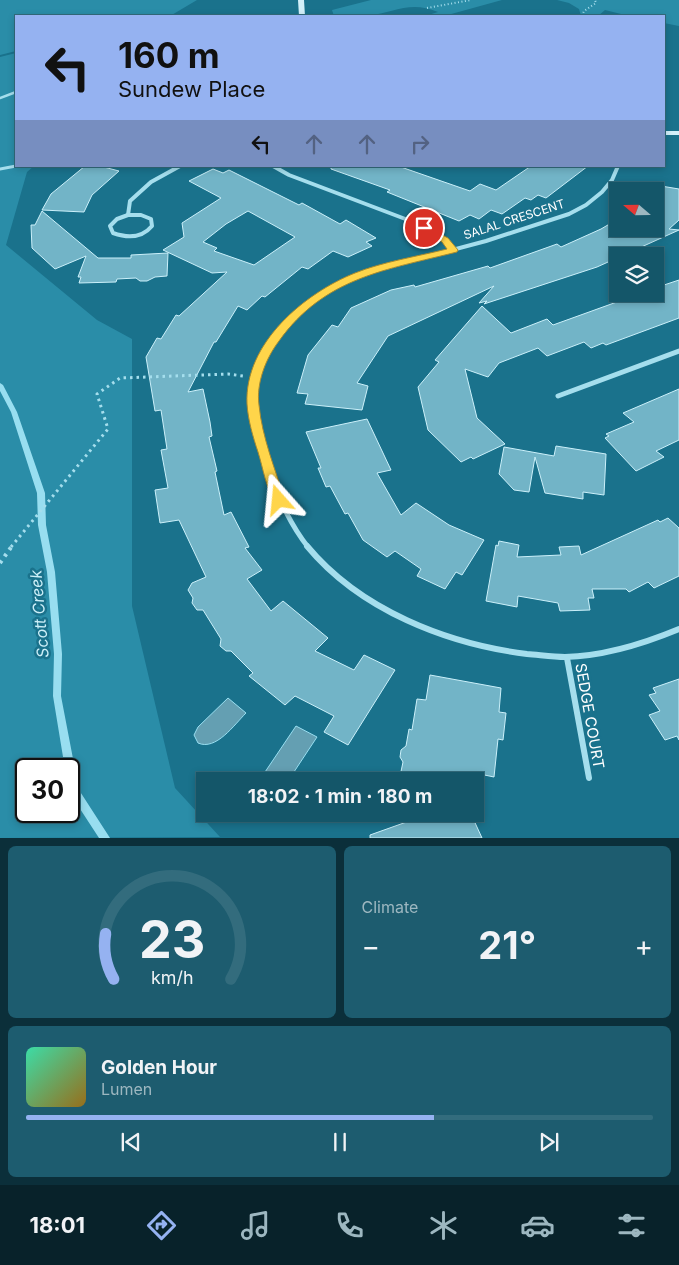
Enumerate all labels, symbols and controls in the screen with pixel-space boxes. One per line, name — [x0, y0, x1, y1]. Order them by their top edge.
text: 160 m — [118, 34, 220, 76]
icon: left — [35, 35, 100, 100]
text: Sundew Place — [118, 76, 265, 102]
icon: left — [247, 130, 275, 158]
icon: ahead — [300, 130, 328, 158]
icon: ahead — [353, 130, 381, 158]
icon: right — [406, 130, 434, 158]
north arrow — [609, 182, 664, 238]
map controls — [609, 182, 664, 302]
street label: SALAL CRESCENT — [462, 196, 567, 242]
pin — [403, 207, 445, 249]
icon: arrive — [410, 214, 438, 242]
button: layers — [609, 247, 664, 302]
position arrow — [252, 473, 304, 525]
water label: Scott Creek — [25, 569, 53, 659]
street label: SEDGE COURT — [571, 662, 609, 770]
speed limit sign: 30 — [15, 758, 80, 823]
text: 18:02 · 1 min · 180 m — [248, 785, 432, 808]
text: Climate — [362, 897, 418, 917]
text: 23 — [139, 908, 205, 971]
text: 21° — [478, 922, 536, 968]
text: − — [362, 929, 380, 963]
text: + — [634, 929, 653, 963]
text: km/h — [151, 967, 193, 988]
text: Golden Hour — [101, 1056, 217, 1079]
text: Lumen — [101, 1079, 152, 1099]
icon: previous — [117, 1128, 145, 1156]
icon: pause — [326, 1128, 354, 1156]
icon: next — [535, 1128, 563, 1156]
icon: directions — [144, 1208, 179, 1243]
icon: music — [238, 1208, 273, 1243]
icon: phone — [332, 1208, 367, 1243]
icon: climate — [426, 1208, 461, 1243]
icon: car — [520, 1208, 555, 1243]
icon: filters — [614, 1208, 649, 1243]
text: 18:01 — [30, 1212, 85, 1238]

